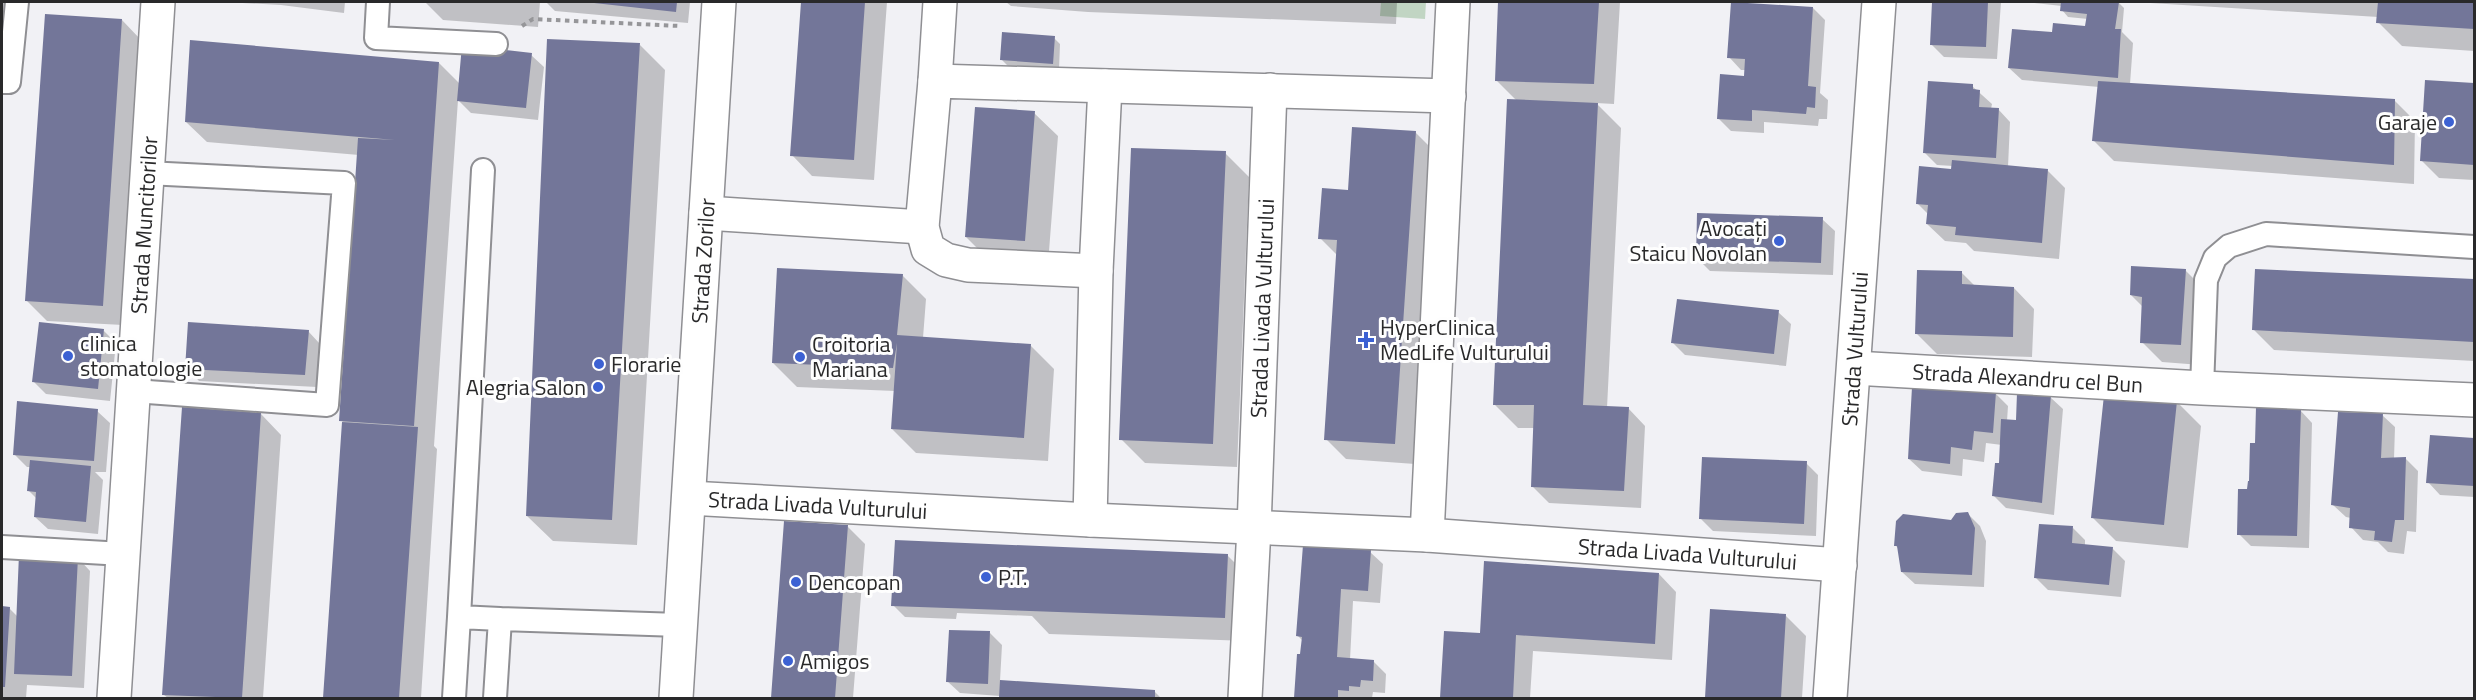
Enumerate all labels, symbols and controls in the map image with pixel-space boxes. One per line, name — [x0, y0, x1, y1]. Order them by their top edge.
place label: Garaje — [2378, 105, 2437, 139]
marker: Garaje — [2442, 115, 2456, 129]
street label: Strada Muncitorilor — [121, 135, 167, 315]
street label: Strada Zorilor — [682, 197, 724, 325]
street label: Strada Livada Vulturului — [1241, 198, 1283, 419]
place label: Avocați Staicu Novolan — [1629, 211, 1767, 270]
marker: Avocați Staicu Novolan — [1772, 234, 1786, 248]
street label: Strada Vulturului — [1832, 270, 1877, 427]
place label: HyperClinica MedLife Vulturului — [1380, 310, 1549, 369]
place label: clinica stomatologie — [80, 326, 202, 385]
place label: Croitoria Mariana — [812, 327, 891, 386]
marker: HyperClinica MedLife Vulturului — [1357, 331, 1375, 349]
place label: Florarie — [611, 347, 681, 381]
marker: clinica stomatologie — [61, 349, 75, 363]
marker: Croitoria Mariana — [793, 350, 807, 364]
street label: Strada Alexandru cel Bun — [1911, 354, 2144, 402]
marker: Florarie — [592, 357, 606, 371]
place label: Alegria Salon — [466, 370, 586, 404]
marker: Alegria Salon — [591, 380, 605, 394]
street label: Strada Livada Vulturului — [707, 482, 928, 528]
street label: Strada Livada Vulturului — [1577, 529, 1798, 579]
place label: P.T. — [998, 560, 1028, 594]
place label: Dencopan — [808, 565, 901, 599]
marker: P.T. — [979, 570, 993, 584]
marker: Dencopan — [789, 575, 803, 589]
place label: Amigos — [800, 644, 869, 678]
marker: Amigos — [781, 654, 795, 668]

